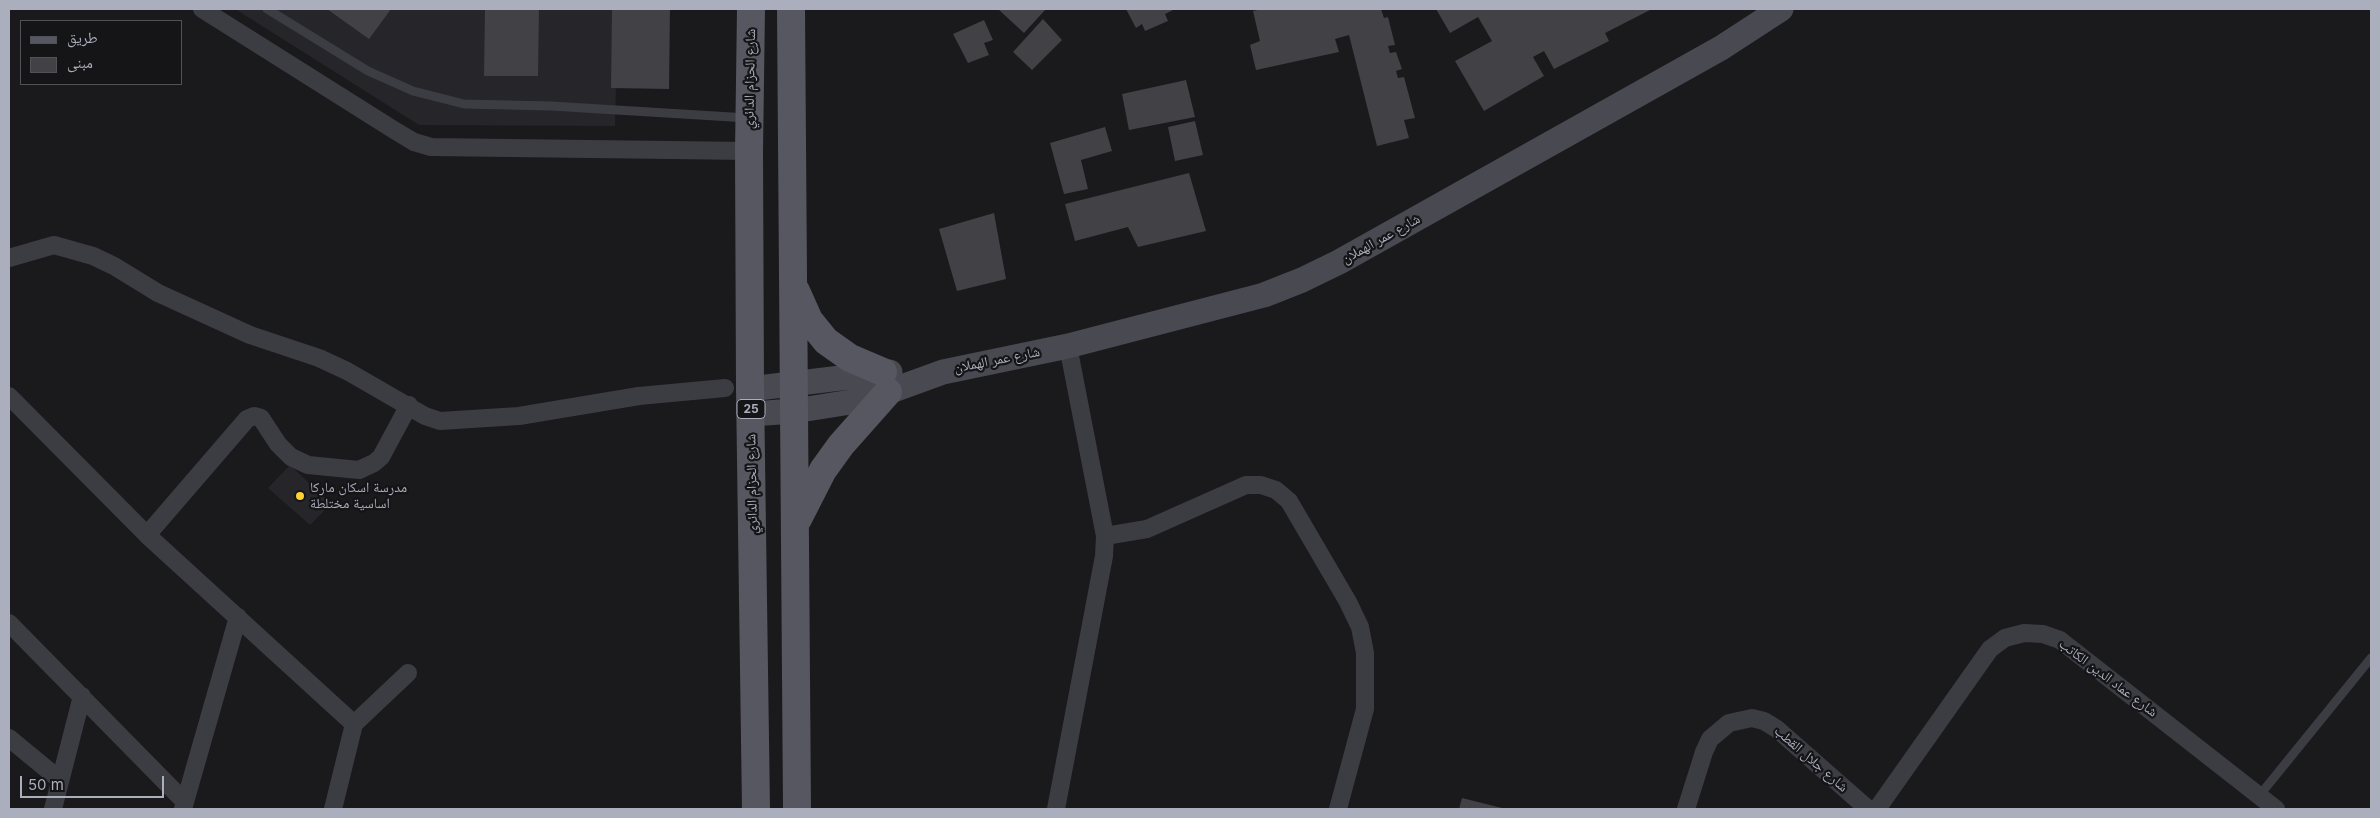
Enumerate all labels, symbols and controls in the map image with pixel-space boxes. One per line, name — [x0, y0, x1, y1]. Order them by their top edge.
legend — [20, 20, 182, 85]
text: طريق — [67, 28, 98, 47]
street label: شارع الحزام الدائري — [741, 29, 759, 129]
text: مبنى — [67, 53, 93, 72]
street label: شارع عمر الهملان — [1339, 211, 1423, 267]
street label: شارع عمر الهملان — [953, 343, 1041, 377]
road number: 25 — [737, 399, 765, 418]
street label: شارع الحزام الدائري — [743, 434, 761, 534]
place label: مدرسة اسكان ماركا اساسية مختلطة — [310, 480, 407, 512]
marker: مدرسة اسكان ماركا اساسية مختلطة — [294, 490, 306, 502]
street label: شارع عماد الدين الكاتب — [2055, 635, 2161, 721]
street label: شارع جلال القطب — [1771, 722, 1851, 796]
scale bar — [22, 766, 166, 798]
text: 50 m — [28, 775, 64, 794]

